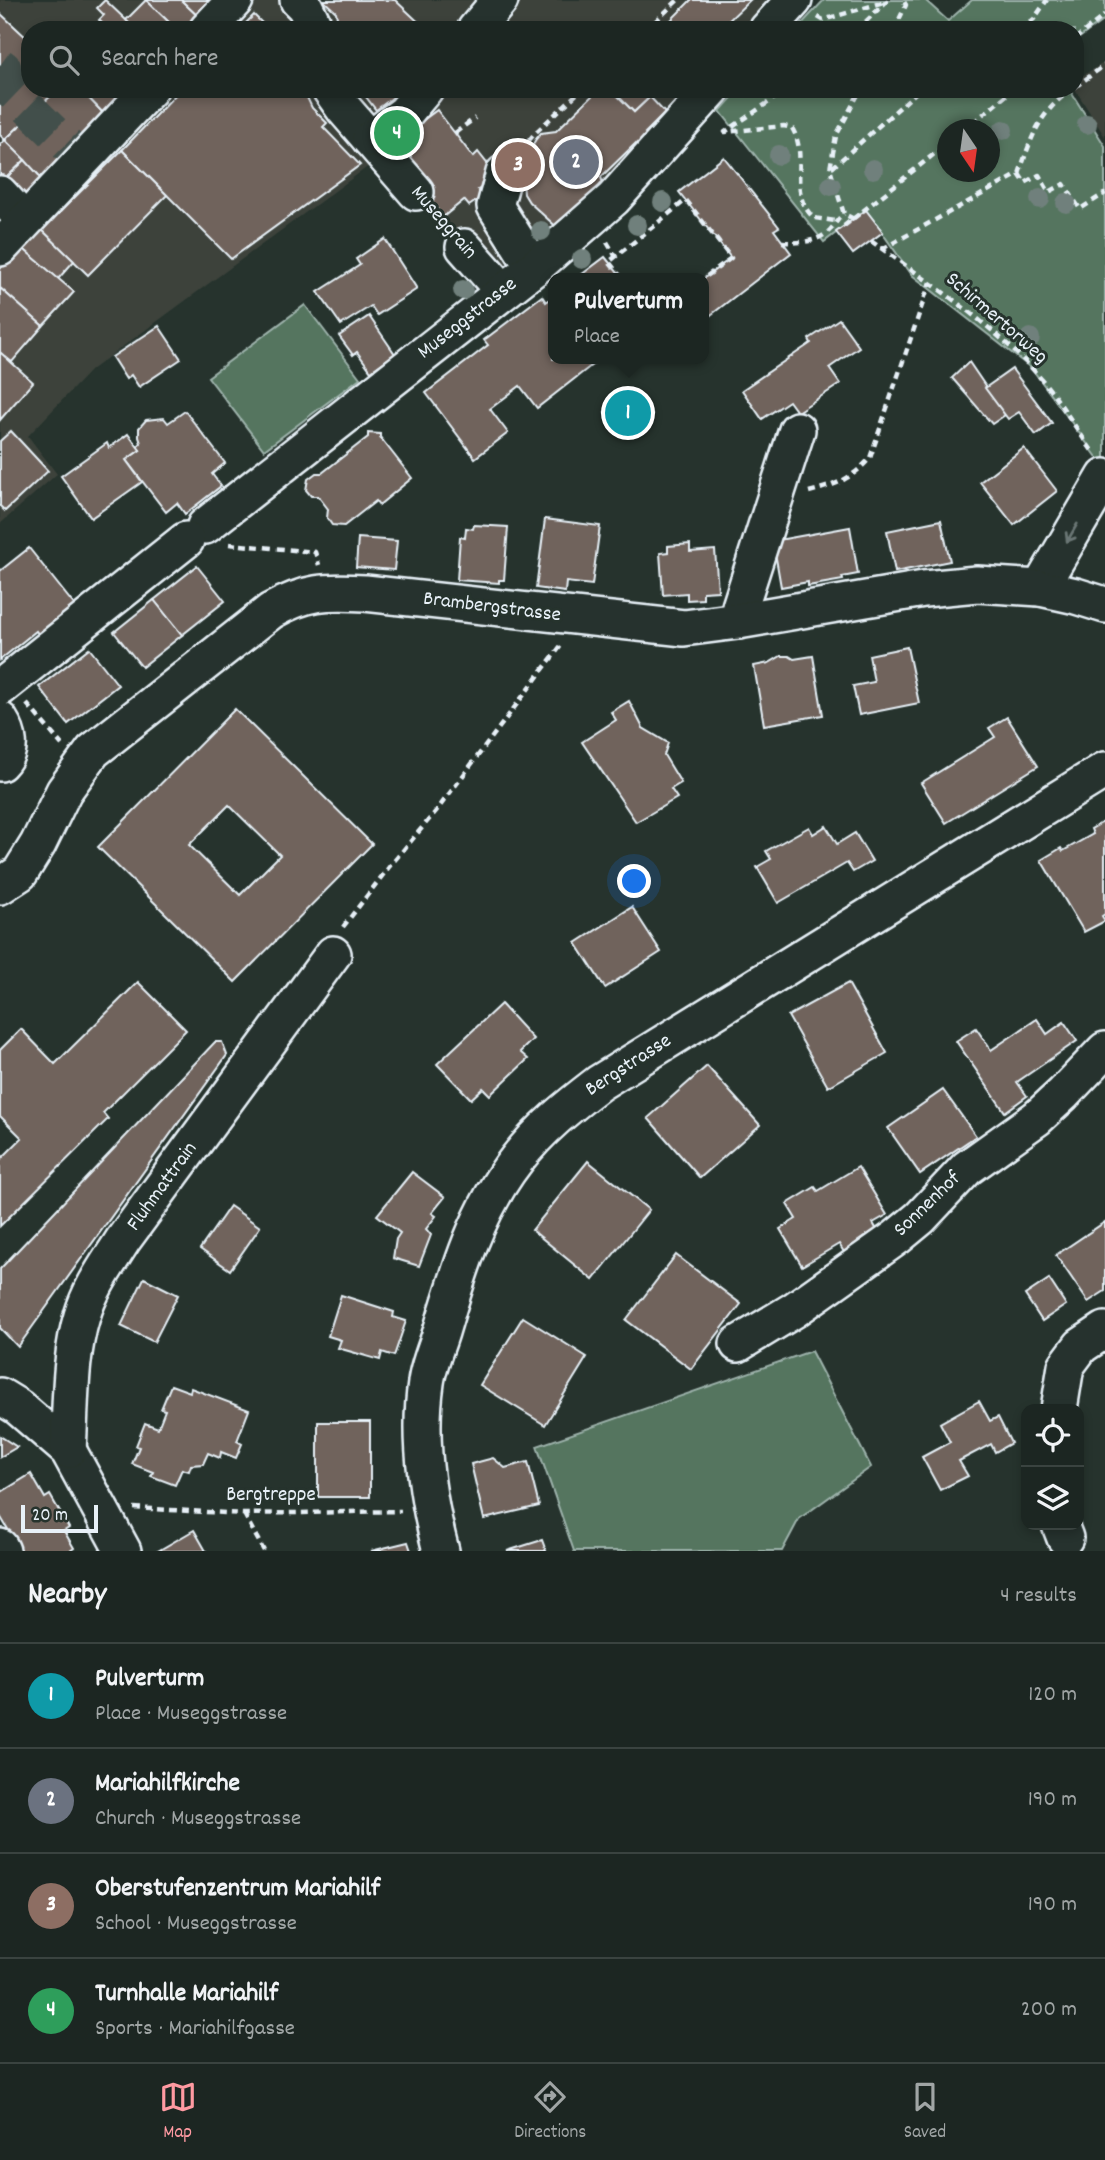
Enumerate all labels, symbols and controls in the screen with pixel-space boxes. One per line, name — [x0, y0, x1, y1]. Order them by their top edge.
search box — [21, 21, 1084, 98]
icon: search — [45, 41, 83, 79]
text: Search here — [101, 41, 219, 78]
pin: 4 — [374, 107, 420, 159]
north arrow — [937, 119, 1000, 182]
pin: 2 — [553, 136, 599, 188]
pin: 3 — [495, 139, 541, 191]
street label: Museggrain — [402, 180, 484, 266]
street label: Schirmertorweg — [938, 266, 1054, 372]
street label: Museggstrasse — [412, 271, 524, 367]
popup — [548, 273, 709, 364]
text: Pulverturm — [574, 284, 683, 321]
text: Place — [574, 321, 620, 354]
pin: 1 — [605, 387, 651, 439]
one-way arrow — [1065, 522, 1079, 542]
street label: Brambergstrasse — [421, 585, 563, 631]
your location — [617, 864, 651, 898]
street label: Bergstrasse — [580, 1027, 678, 1105]
street label: Fluhmattrain — [120, 1136, 206, 1238]
street label: Sonnenhof — [888, 1165, 969, 1245]
map controls — [1021, 1404, 1084, 1530]
button: locate — [1021, 1404, 1084, 1467]
button: layers — [1021, 1467, 1084, 1530]
street label: Bergtreppe — [226, 1481, 316, 1511]
scale bar — [21, 1502, 98, 1534]
text: 20 m — [32, 1503, 68, 1530]
text: Nearby — [28, 1575, 106, 1618]
text: 4 results — [1000, 1580, 1077, 1613]
text: Pulverturm — [95, 1661, 204, 1698]
text: 1 — [48, 1679, 54, 1712]
text: 120 m — [1028, 1679, 1077, 1712]
text: Place · Museggstrasse — [95, 1698, 287, 1731]
text: Mariahilfkirche — [95, 1766, 240, 1803]
text: 2 — [46, 1784, 56, 1817]
text: 190 m — [1028, 1784, 1077, 1817]
text: Church · Museggstrasse — [95, 1803, 301, 1836]
text: Oberstufenzentrum Mariahilf — [95, 1871, 380, 1908]
text: 3 — [46, 1889, 56, 1922]
text: 190 m — [1028, 1889, 1077, 1922]
text: School · Museggstrasse — [95, 1908, 297, 1941]
text: Turnhalle Mariahilf — [95, 1976, 278, 2013]
text: 4 — [46, 1994, 56, 2027]
text: 200 m — [1021, 1994, 1077, 2027]
text: Sports · Mariahilfgasse — [95, 2013, 295, 2046]
tab: Map — [159, 2078, 197, 2147]
tab: Directions — [514, 2078, 586, 2147]
tab: Saved — [904, 2078, 946, 2147]

